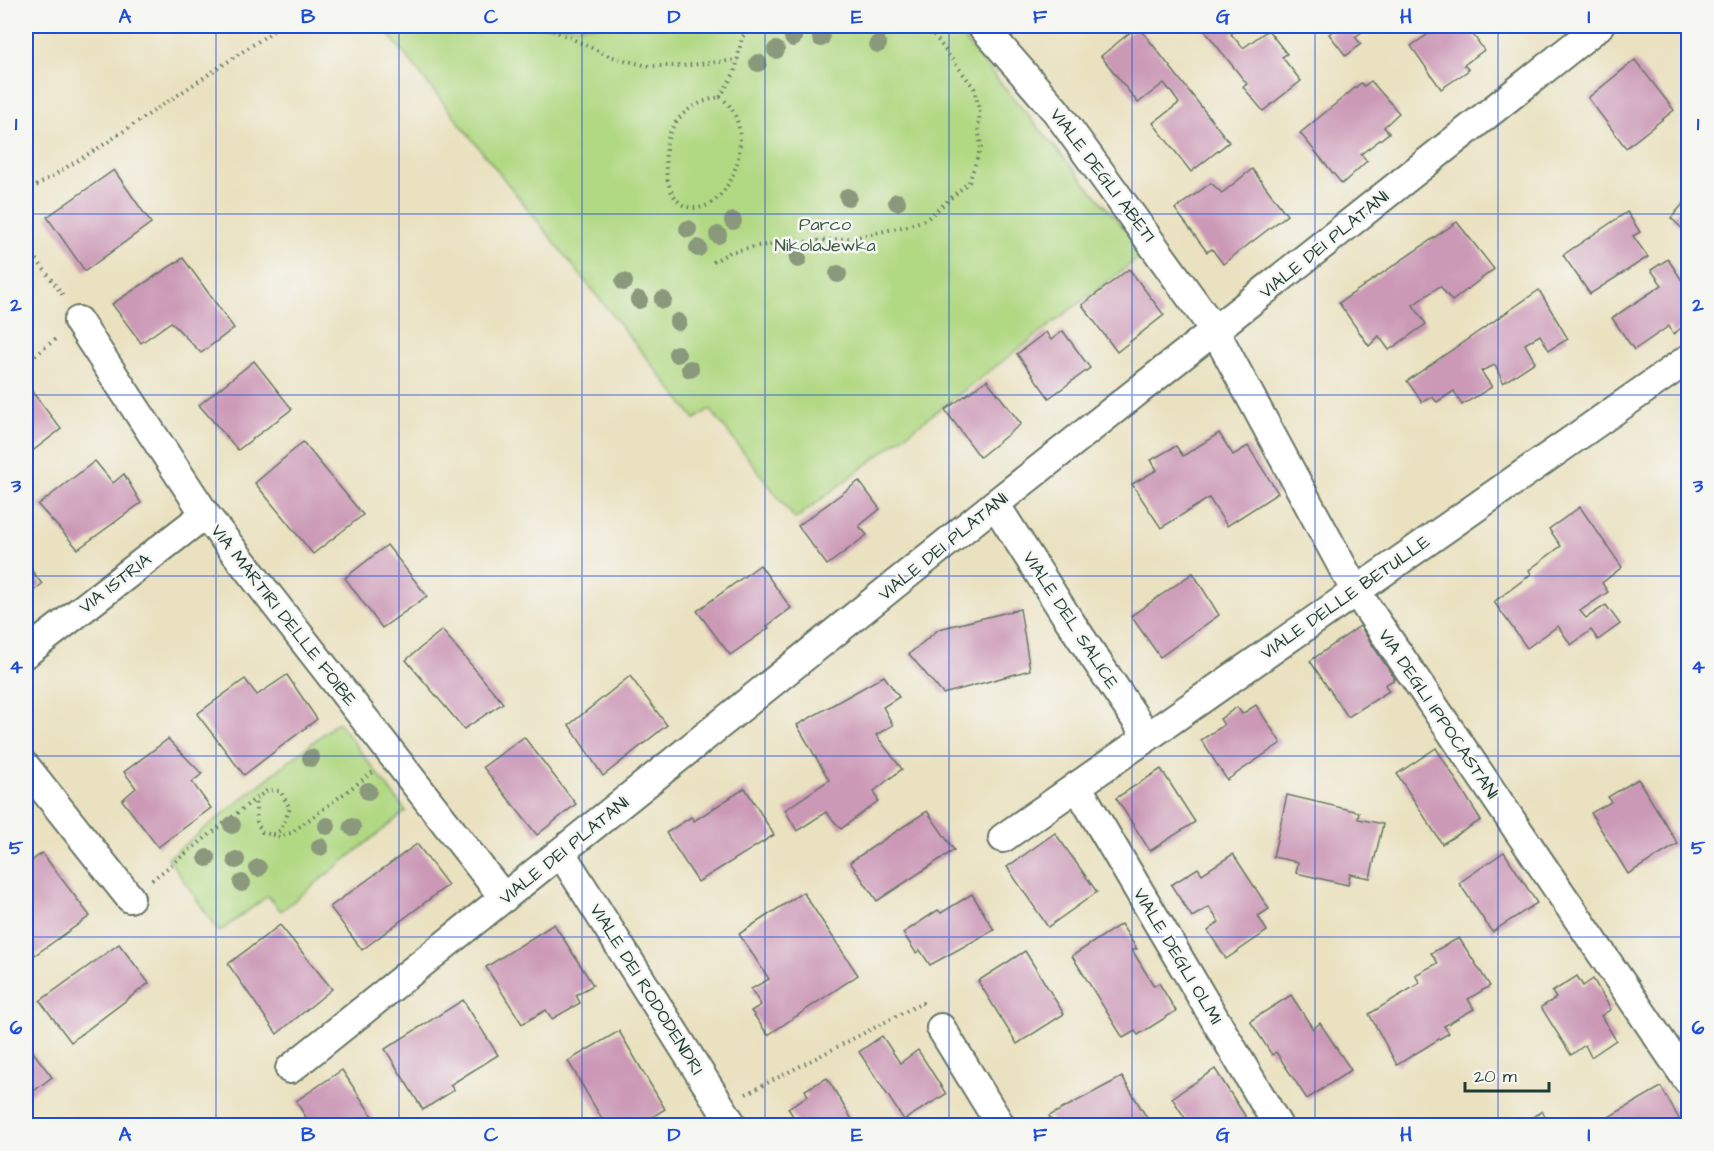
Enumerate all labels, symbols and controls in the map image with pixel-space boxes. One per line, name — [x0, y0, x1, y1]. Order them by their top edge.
text: A — [119, 3, 132, 31]
text: B — [301, 3, 316, 31]
text: C — [484, 3, 499, 31]
text: D — [668, 3, 681, 31]
text: E — [851, 3, 863, 31]
text: F — [1033, 3, 1048, 31]
text: G — [1216, 3, 1230, 31]
text: H — [1400, 3, 1412, 31]
text: I — [1587, 3, 1591, 31]
street label: VIALE DEGLI ABETI — [1044, 103, 1161, 248]
text: 1 — [15, 110, 18, 138]
text: 1 — [1697, 110, 1700, 138]
street label: VIALE DEI PLATANI — [1254, 184, 1394, 305]
park label: Parco NikolaJewka — [774, 212, 876, 258]
text: 2 — [9, 291, 22, 319]
text: 2 — [1691, 291, 1704, 319]
text: 3 — [10, 472, 22, 500]
text: 3 — [1692, 472, 1704, 500]
street label: VIALE DEI PLATANI — [873, 486, 1013, 607]
street label: VIA MARTIRI DELLE FOIBE — [205, 519, 363, 712]
street label: VIALE DELLE BETULLE — [1256, 529, 1435, 665]
street label: VIA ISTRIA — [74, 547, 157, 620]
street label: VIALE DEL SALICE — [1017, 547, 1125, 694]
street label: VIA DEGLI IPPOCASTANI — [1372, 624, 1505, 804]
text: 4 — [9, 653, 23, 681]
text: 4 — [1691, 653, 1705, 681]
street label: VIALE DEI PLATANI — [494, 790, 634, 911]
text: 5 — [9, 834, 24, 862]
text: 5 — [1691, 834, 1706, 862]
street label: VIALE DEGLI OLMI — [1127, 883, 1228, 1029]
street label: VIALE DEI RODODENDRI — [584, 899, 710, 1080]
text: 6 — [10, 1014, 23, 1042]
text: 6 — [1692, 1014, 1705, 1042]
scale bar — [1465, 1055, 1549, 1093]
text: 20 m — [1474, 1064, 1517, 1089]
text: A — [119, 1121, 132, 1149]
text: B — [301, 1121, 316, 1149]
text: C — [484, 1121, 499, 1149]
text: D — [668, 1121, 681, 1149]
text: E — [851, 1121, 863, 1149]
text: F — [1033, 1121, 1048, 1149]
text: G — [1216, 1121, 1230, 1149]
text: H — [1400, 1121, 1412, 1149]
text: I — [1587, 1121, 1591, 1149]

